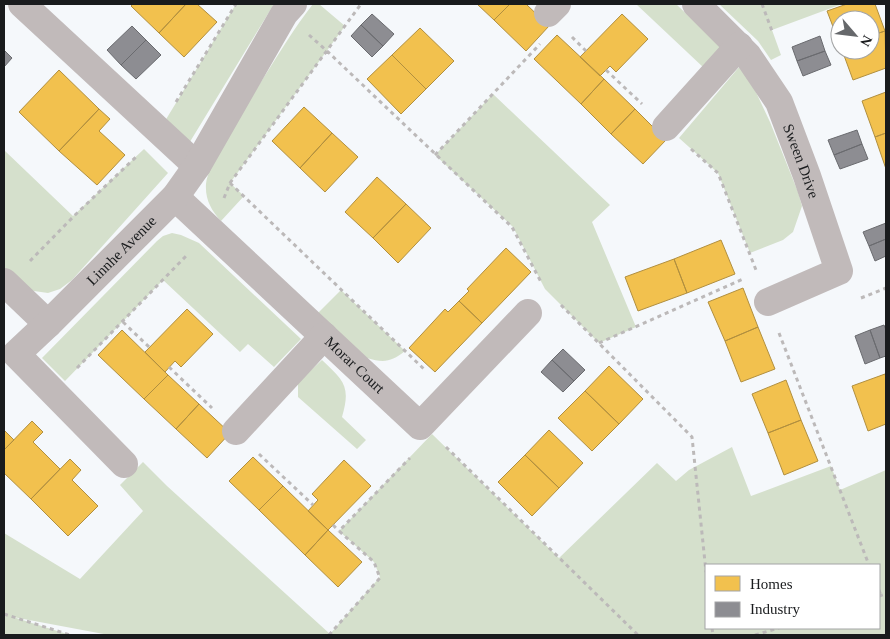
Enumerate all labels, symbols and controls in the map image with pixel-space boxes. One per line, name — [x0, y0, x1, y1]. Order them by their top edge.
north arrow — [830, 10, 880, 60]
text: N — [857, 33, 875, 49]
street label: Sween Drive — [780, 122, 822, 201]
street label: Linnhe Avenue — [84, 212, 160, 288]
street label: Morar Court — [322, 333, 388, 397]
legend — [705, 564, 880, 629]
text: Homes — [750, 576, 793, 592]
text: Industry — [750, 601, 800, 617]

